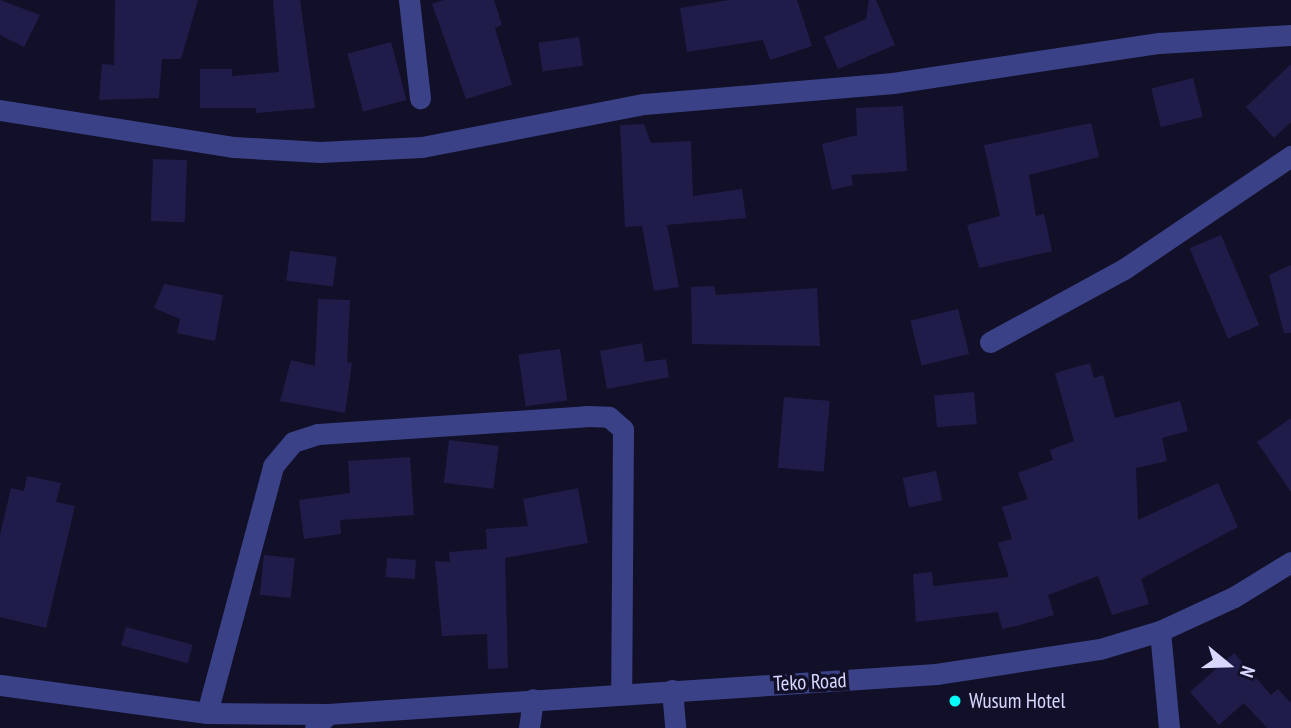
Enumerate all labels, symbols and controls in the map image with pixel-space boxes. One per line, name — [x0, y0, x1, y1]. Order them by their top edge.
north arrow — [1193, 630, 1263, 700]
text: N — [1235, 663, 1261, 681]
street label: Teko Road — [773, 668, 847, 696]
place label: Wusum Hotel — [969, 688, 1065, 714]
marker: Wusum Hotel — [947, 693, 963, 709]

